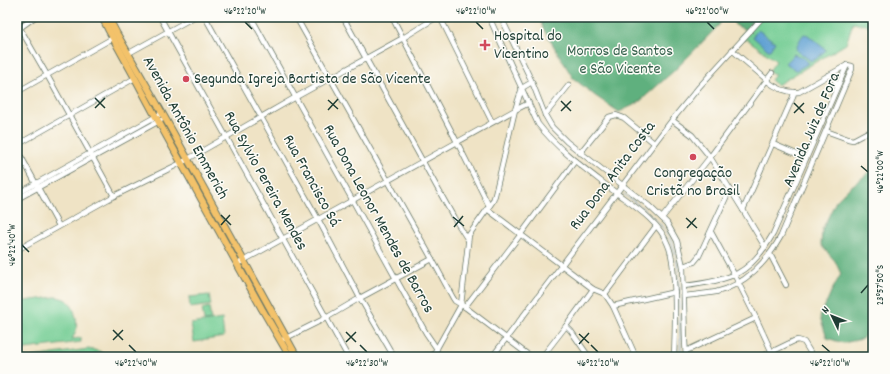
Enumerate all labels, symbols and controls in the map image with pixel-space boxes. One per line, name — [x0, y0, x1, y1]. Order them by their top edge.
text: 46°22'20"W — [224, 5, 266, 19]
text: 46°22'10"W — [456, 5, 496, 19]
text: 46°22'00"W — [685, 5, 729, 19]
place label: Hospital do Vicentino — [494, 25, 562, 66]
marker: Hospital do Vicentino — [479, 39, 491, 51]
park label: Morros de Santos e São Vicente — [567, 40, 673, 81]
street label: Avenida Antônio Emmerich — [136, 52, 234, 204]
place label: Segunda Igreja Bartista de São Vicente — [194, 68, 431, 91]
street label: Avenida Juiz de Fora — [777, 69, 847, 191]
marker: Segunda Igreja Bartista de São Vicente — [181, 74, 191, 84]
street label: Rua Sylvio Pereira Mendes — [217, 107, 313, 255]
street label: Rua Dona Anita Costa — [564, 116, 662, 235]
street label: Rua Dona Leonor Mendes de Barros — [316, 121, 440, 318]
street label: Rua Francisco Sá — [276, 131, 346, 231]
text: 46°22'00"W — [874, 150, 888, 194]
marker: Congregação Cristã no Brasil — [688, 152, 698, 162]
place label: Congregação Cristã no Brasil — [646, 162, 740, 203]
text: 46°22'40"W — [6, 224, 20, 266]
text: 23°57'50"S — [874, 265, 888, 305]
north arrow — [812, 296, 852, 336]
text: N — [818, 303, 834, 318]
text: 46°22'40"W — [115, 357, 157, 371]
text: 46°22'30"W — [346, 357, 388, 371]
text: 46°22'20"W — [577, 357, 619, 371]
text: 46°22'10"W — [810, 357, 850, 371]

